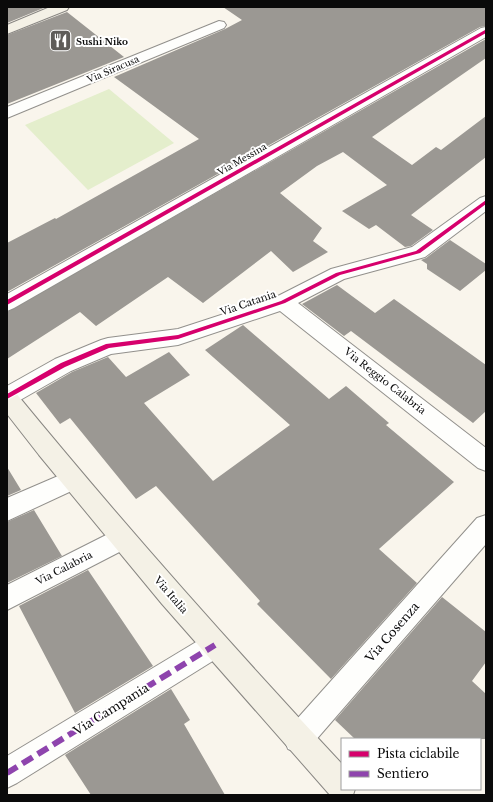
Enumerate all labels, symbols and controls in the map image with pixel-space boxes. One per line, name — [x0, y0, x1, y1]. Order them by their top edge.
restaurant icon: Sushi Niko — [48, 28, 74, 54]
place label: Sushi Niko — [76, 36, 128, 47]
street label: Via Siracusa — [84, 53, 141, 85]
street label: Via Messina — [215, 141, 268, 178]
street label: Via Catania — [217, 287, 278, 319]
street label: Via Reggio Calabria — [341, 344, 429, 417]
street label: Via Calabria — [33, 548, 95, 588]
street label: Via Italia — [151, 573, 191, 617]
street label: Via Cosenza — [361, 599, 422, 666]
street label: Via Campania — [70, 680, 152, 739]
legend — [341, 738, 481, 790]
text: Pista ciclabile — [377, 746, 460, 761]
text: Sentiero — [377, 766, 429, 781]

